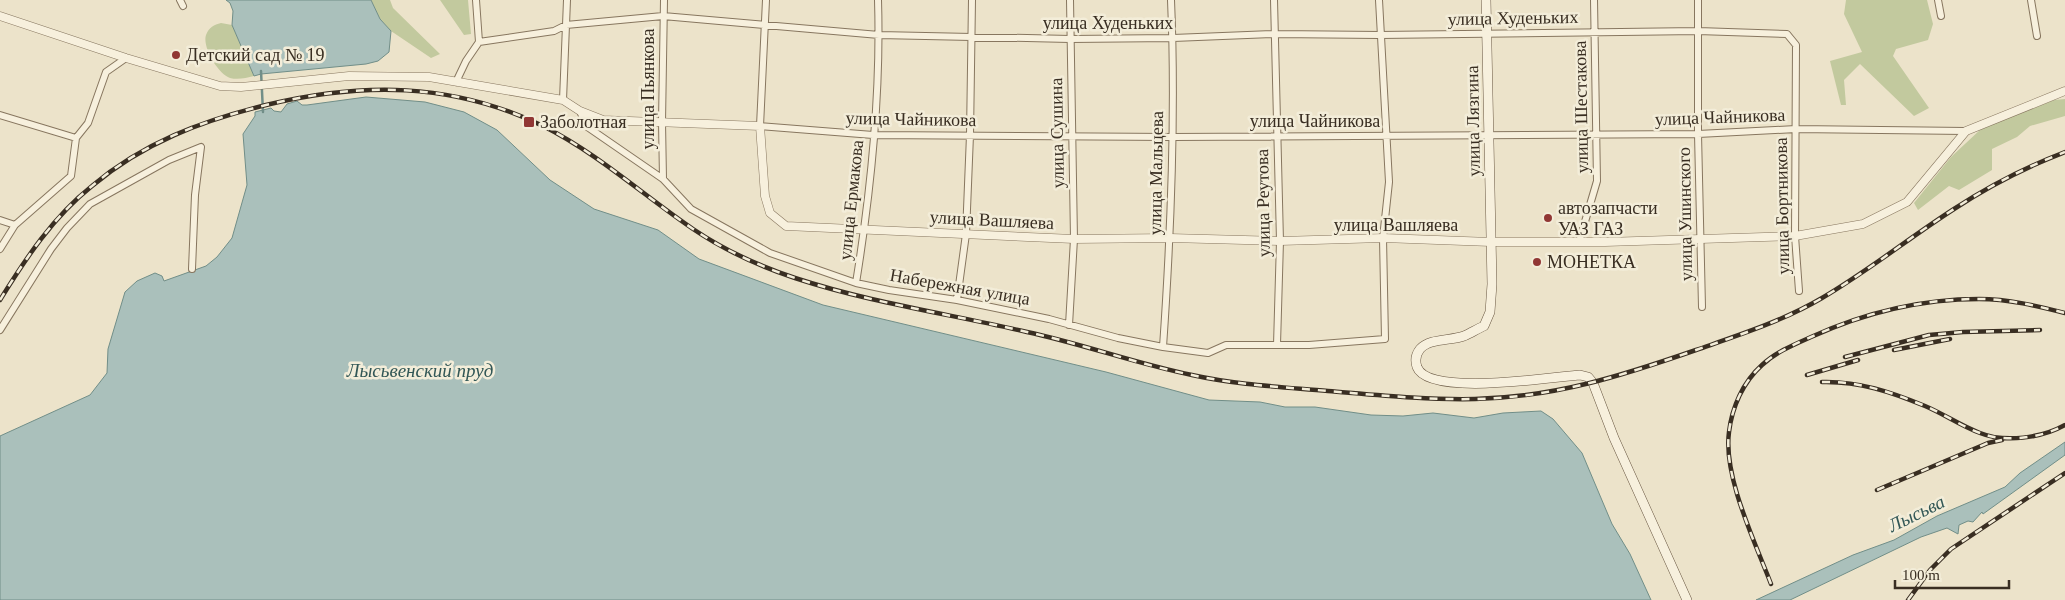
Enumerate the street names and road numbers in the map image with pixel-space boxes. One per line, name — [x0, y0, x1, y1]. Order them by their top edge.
street label: улица Худеньких — [1448, 7, 1578, 29]
street label: улица Худеньких — [1043, 13, 1173, 33]
street label: улица Пьянкова — [638, 28, 658, 150]
street label: улица Шестакова — [1570, 40, 1592, 174]
street label: улица Лязгина — [1462, 65, 1484, 177]
street label: улица Сушина — [1046, 78, 1068, 188]
street label: улица Чайникова — [1654, 105, 1786, 129]
street label: улица Чайникова — [846, 108, 976, 130]
street label: улица Мальцева — [1145, 111, 1167, 235]
street label: улица Чайникова — [1250, 111, 1380, 131]
street label: улица Бортникова — [1771, 137, 1793, 275]
street label: улица Ермакова — [835, 139, 867, 261]
street label: улица Ушинского — [1674, 147, 1696, 281]
street label: улица Реутова — [1252, 149, 1274, 257]
street label: улица Вашляева — [929, 207, 1055, 233]
street label: улица Вашляева — [1334, 215, 1458, 235]
street label: Набережная улица — [888, 265, 1032, 309]

